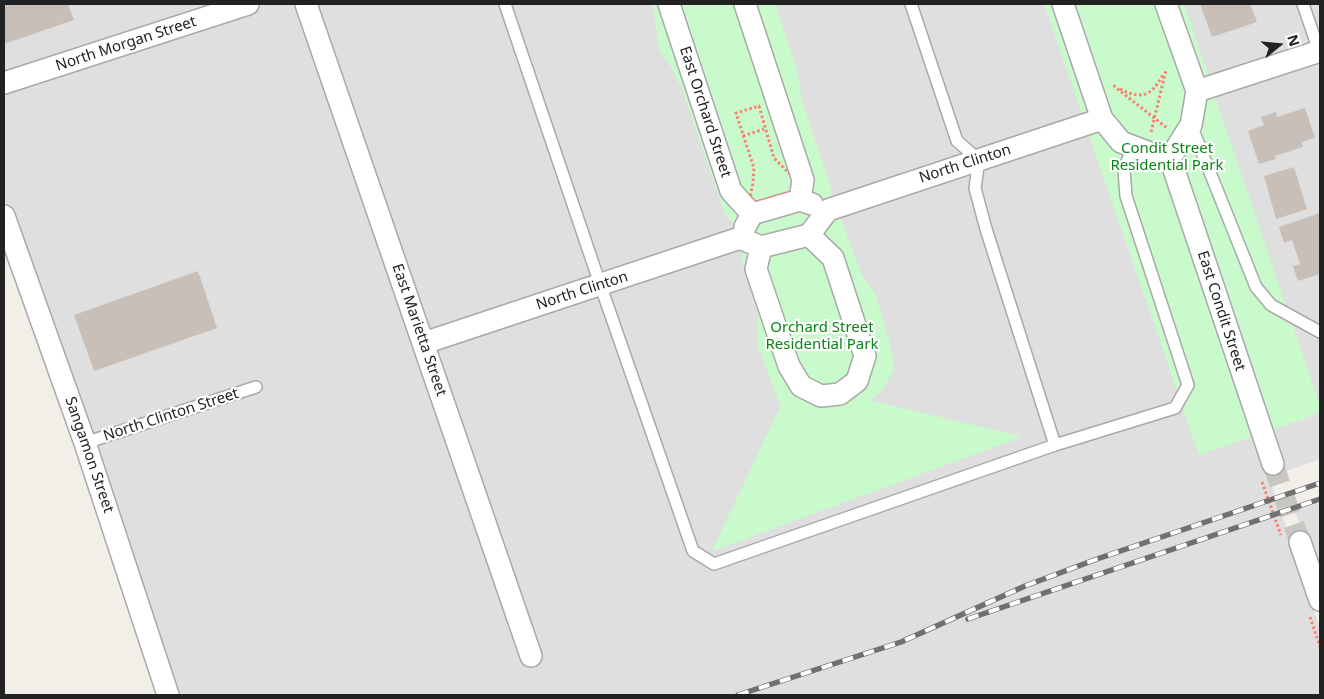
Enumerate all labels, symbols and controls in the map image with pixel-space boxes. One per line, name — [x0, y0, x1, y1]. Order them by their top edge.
street label: North Morgan Street — [53, 13, 199, 75]
north arrow — [1254, 20, 1304, 70]
text: N — [1283, 32, 1305, 49]
street label: East Orchard Street — [675, 44, 735, 180]
park label: Condit Street Residential Park — [1111, 140, 1223, 175]
street label: North Clinton — [917, 141, 1013, 187]
street label: East Condit Street — [1193, 249, 1249, 373]
street label: East Marietta Street — [388, 261, 450, 399]
street label: North Clinton — [534, 268, 630, 314]
park label: Orchard Street Residential Park — [766, 319, 878, 354]
street label: North Clinton Street — [101, 385, 241, 445]
street label: Sangamon Street — [61, 395, 117, 515]

